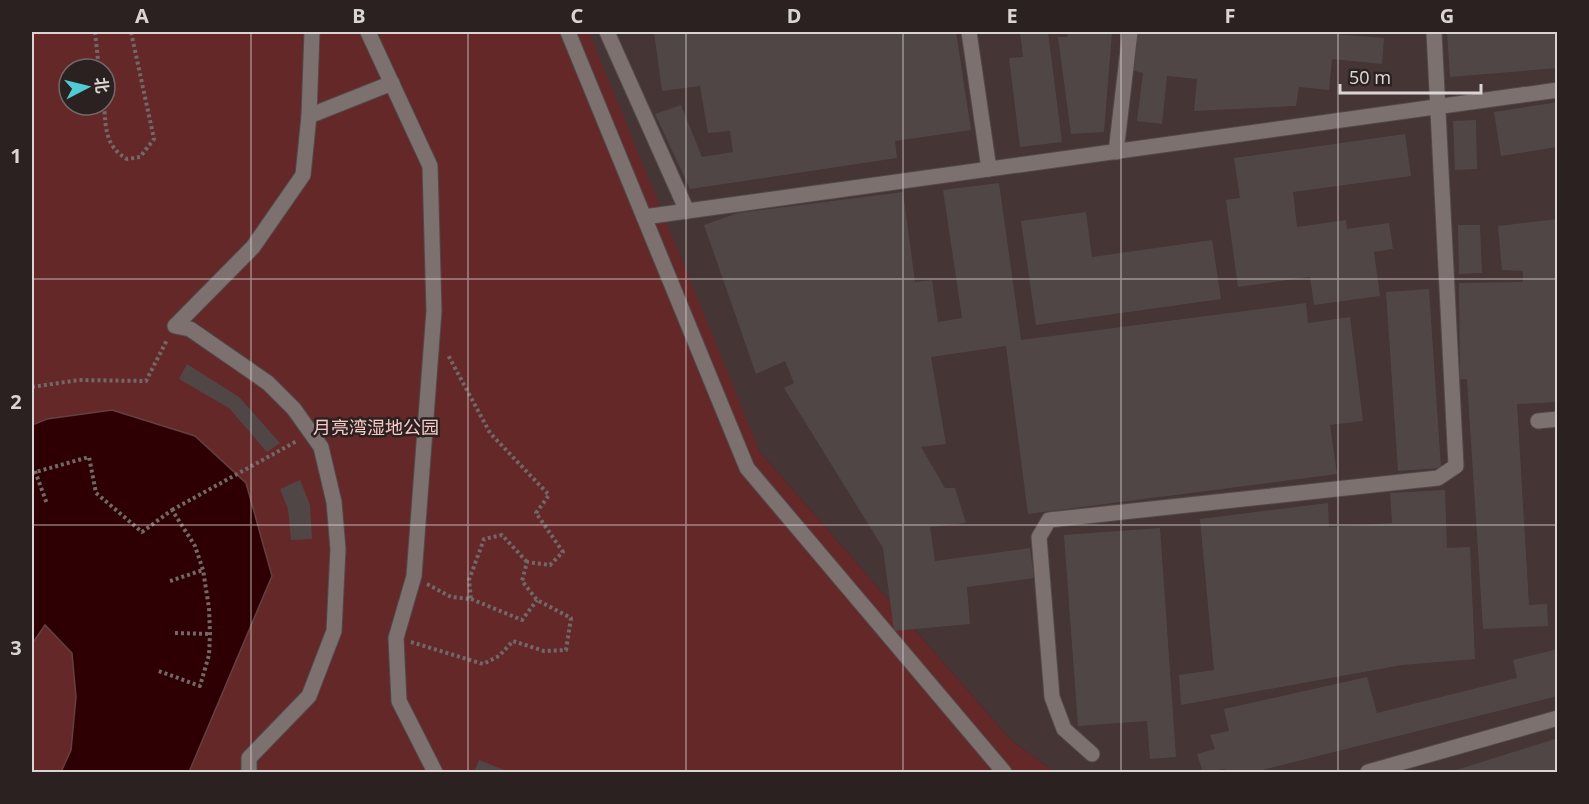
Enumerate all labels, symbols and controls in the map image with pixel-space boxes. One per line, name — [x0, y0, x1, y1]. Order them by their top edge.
text: A — [135, 2, 149, 29]
text: B — [352, 2, 366, 29]
text: C — [571, 2, 584, 29]
text: D — [787, 2, 801, 29]
text: E — [1006, 2, 1018, 29]
text: F — [1225, 2, 1235, 29]
text: G — [1440, 2, 1454, 29]
north arrow — [57, 57, 117, 117]
scale bar — [1340, 57, 1481, 95]
text: 50 m — [1349, 65, 1391, 89]
text: 北 — [90, 76, 114, 94]
text: 1 — [10, 142, 22, 169]
text: 2 — [10, 388, 22, 415]
park label: 月亮湾湿地公园 — [313, 415, 439, 439]
text: 3 — [10, 634, 22, 661]

